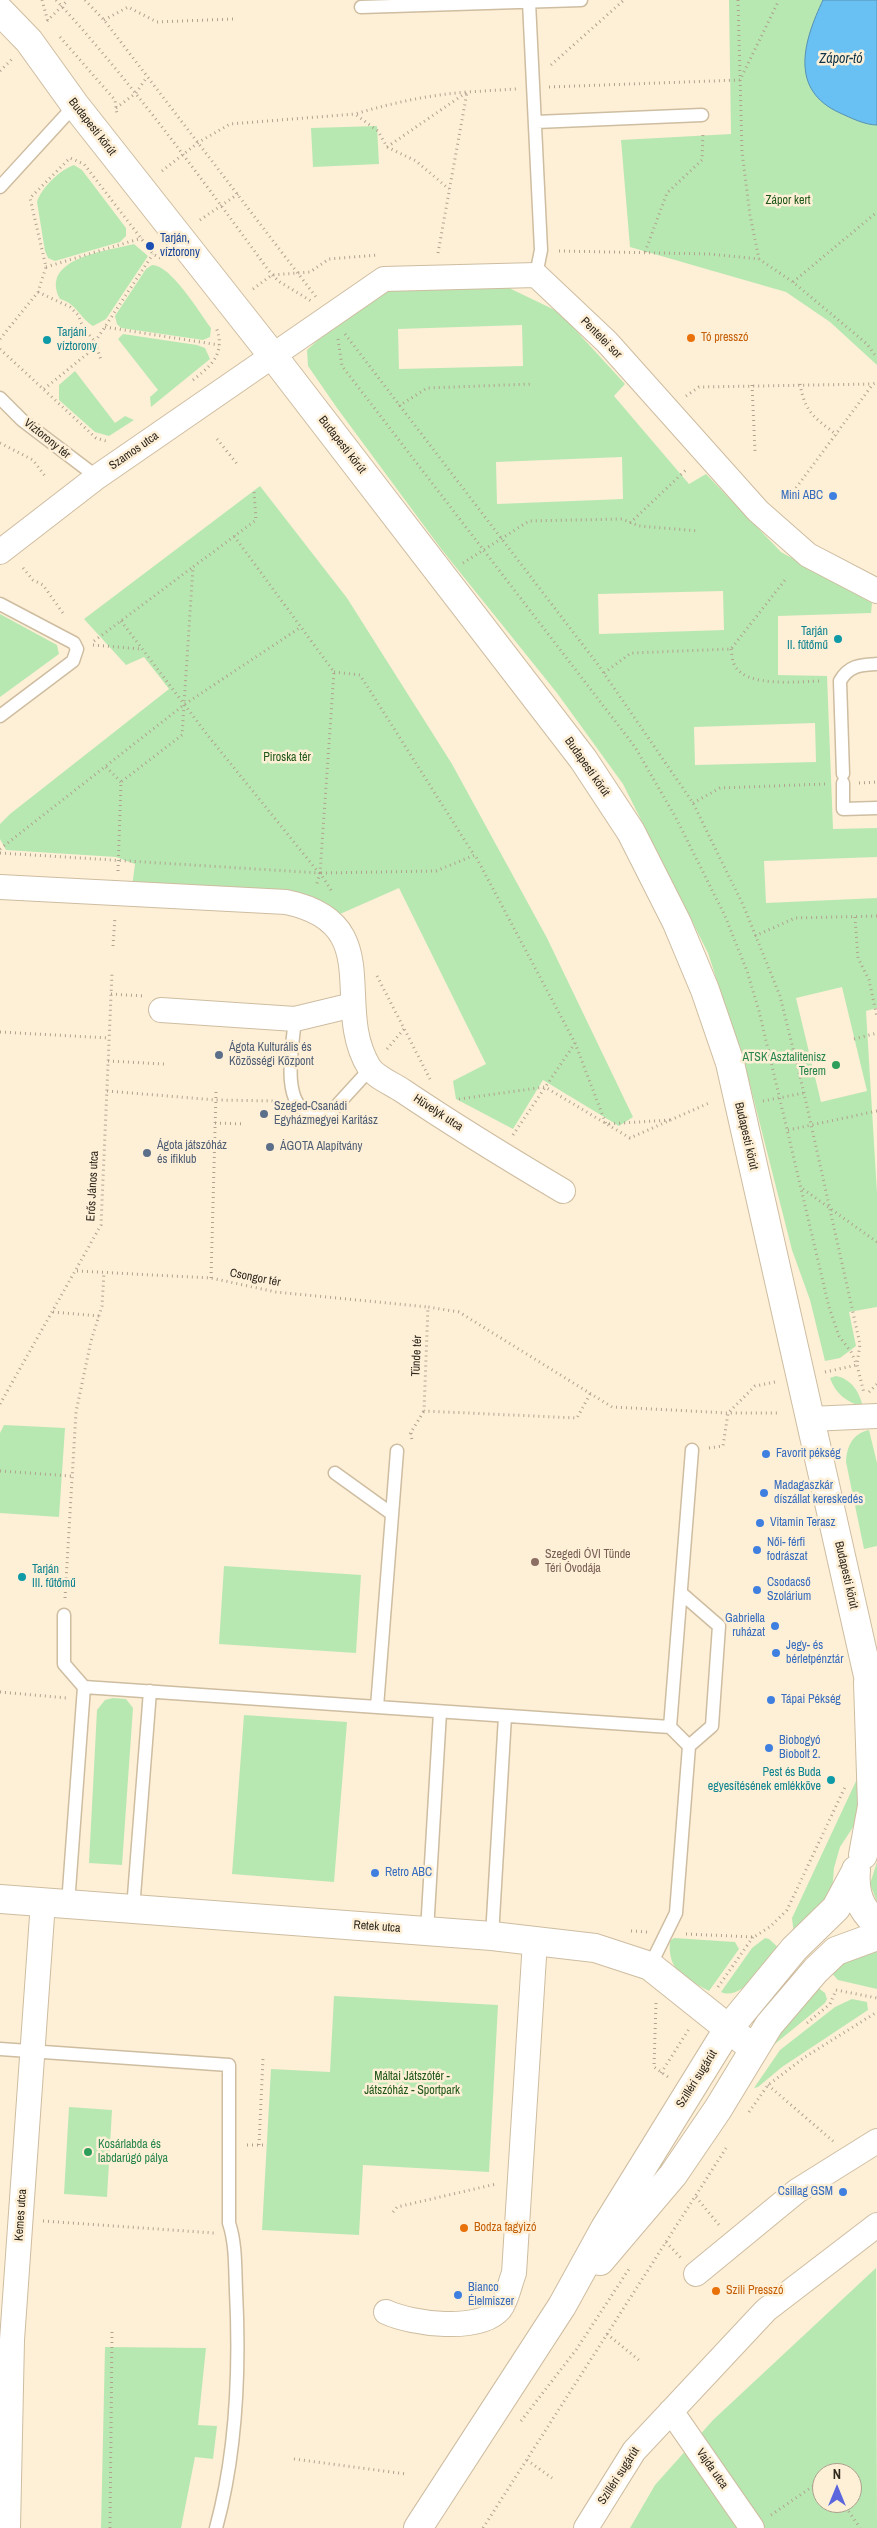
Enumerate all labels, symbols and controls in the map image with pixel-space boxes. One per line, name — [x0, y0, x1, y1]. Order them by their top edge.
water label: Zápor-tó — [819, 51, 863, 67]
street label: Budapesti körút — [65, 95, 119, 159]
park label: Zápor kert — [766, 194, 810, 208]
place label: Tarján, víztorony — [160, 232, 200, 260]
marker: Tarján, víztorony — [144, 240, 156, 252]
street label: Pentelei sor — [577, 314, 625, 362]
place label: Tarjáni víztorony — [57, 326, 97, 354]
place label: Tó presszó — [701, 331, 749, 345]
marker: Tó presszó — [685, 332, 697, 344]
marker: Tarjáni víztorony — [41, 334, 53, 346]
street label: Budapesti körút — [315, 413, 369, 477]
street label: Víztorony tér — [21, 416, 73, 462]
street label: Szamos utca — [107, 429, 161, 473]
place label: Mini ABC — [781, 489, 823, 503]
marker: Mini ABC — [827, 490, 839, 502]
place label: Tarján II. fűtőmű — [787, 625, 828, 653]
marker: Tarján II. fűtőmű — [832, 633, 844, 645]
street label: Budapesti körút — [561, 735, 613, 799]
park label: Piroska tér — [263, 751, 311, 765]
place label: Ágota Kulturális és Közösségi Központ — [229, 1041, 314, 1069]
marker: Ágota Kulturális és Közösségi Központ — [213, 1049, 225, 1061]
place label: ATSK Asztalitenisz Terem — [742, 1051, 826, 1079]
marker: ATSK Asztalitenisz Terem — [830, 1059, 842, 1071]
street label: Hüvelyk utca — [410, 1092, 466, 1134]
place label: Szeged-Csanádi Egyházmegyei Karitász — [274, 1100, 378, 1128]
street label: Budapesti körút — [731, 1101, 761, 1171]
marker: Szeged-Csanádi Egyházmegyei Karitász — [258, 1108, 270, 1120]
place label: Ágota játszóház és ifiklub — [157, 1139, 227, 1167]
place label: ÁGOTA Alapítvány — [280, 1140, 362, 1154]
marker: ÁGOTA Alapítvány — [264, 1141, 276, 1153]
marker: Ágota játszóház és ifiklub — [141, 1147, 153, 1159]
street label: Erős János utca — [84, 1150, 102, 1222]
street label: Csongor tér — [228, 1266, 282, 1290]
street label: Tünde tér — [409, 1335, 425, 1377]
place label: Favorit pékség — [776, 1447, 841, 1461]
marker: Favorit pékség — [760, 1448, 772, 1460]
place label: Madagaszkár díszállat kereskedés — [774, 1479, 863, 1507]
marker: Madagaszkár díszállat kereskedés — [758, 1487, 770, 1499]
place label: Vitamin Terasz — [770, 1516, 835, 1530]
marker: Vitamin Terasz — [754, 1517, 766, 1529]
place label: Női- férfi fodrászat — [767, 1536, 807, 1564]
street label: Budapesti körút — [831, 1540, 861, 1610]
marker: Női- férfi fodrászat — [751, 1544, 763, 1556]
place label: Szegedi ÓVI Tünde Téri Óvodája — [545, 1548, 631, 1576]
marker: Szegedi ÓVI Tünde Téri Óvodája — [529, 1556, 541, 1568]
place label: Tarján III. fűtőmű — [32, 1563, 76, 1591]
marker: Tarján III. fűtőmű — [16, 1571, 28, 1583]
place label: Csodacső Szolárium — [767, 1576, 811, 1604]
marker: Csodacső Szolárium — [751, 1584, 763, 1596]
place label: Gabriella ruházat — [725, 1612, 765, 1640]
marker: Gabriella ruházat — [769, 1620, 781, 1632]
place label: Jegy- és bérletpénztár — [786, 1639, 843, 1667]
marker: Jegy- és bérletpénztár — [770, 1647, 782, 1659]
place label: Tápai Pékség — [781, 1693, 841, 1707]
marker: Tápai Pékség — [765, 1694, 777, 1706]
place label: Biobogyó Biobolt 2. — [779, 1734, 821, 1762]
marker: Biobogyó Biobolt 2. — [763, 1742, 775, 1754]
place label: Pest és Buda egyesítésének emlékköve — [708, 1766, 821, 1794]
marker: Pest és Buda egyesítésének emlékköve — [825, 1774, 837, 1786]
place label: Retro ABC — [385, 1866, 432, 1880]
marker: Retro ABC — [369, 1867, 381, 1879]
street label: Retek utca — [353, 1918, 401, 1936]
street label: Szilléri sugárút — [674, 2047, 720, 2111]
park label: Máltai Játszótér - Játszóház - Sportpark — [364, 2070, 460, 2098]
place label: Kosárlabda és labdarúgó pálya — [98, 2138, 168, 2166]
marker: Kosárlabda és labdarúgó pálya — [82, 2146, 94, 2158]
place label: Csillag GSM — [778, 2185, 833, 2199]
marker: Csillag GSM — [837, 2186, 849, 2198]
street label: Kemes utca — [12, 2189, 30, 2241]
place label: Bodza fagyizó — [474, 2221, 536, 2235]
marker: Bodza fagyizó — [458, 2222, 470, 2234]
place label: Bianco Élelmiszer — [468, 2281, 514, 2309]
place label: Szili Presszó — [726, 2284, 783, 2298]
marker: Szili Presszó — [710, 2285, 722, 2297]
marker: Bianco Élelmiszer — [452, 2289, 464, 2301]
street label: Szilléri sugárút — [595, 2445, 643, 2507]
street label: Vajda utca — [693, 2446, 731, 2492]
north arrow — [812, 2463, 862, 2513]
text: N — [833, 2465, 841, 2483]

